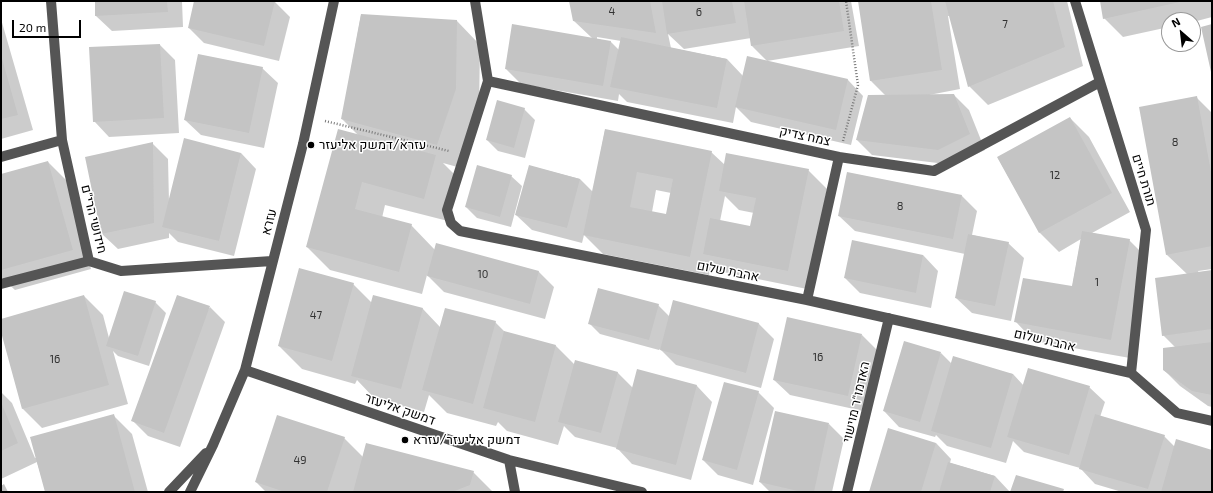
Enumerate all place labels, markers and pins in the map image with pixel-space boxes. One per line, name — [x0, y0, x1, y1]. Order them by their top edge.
place label: עזרא/דמשק אליעזר — [319, 137, 426, 153]
marker: עזרא/דמשק אליעזר — [306, 140, 316, 150]
place label: דמשק אליעזר/עזרא — [413, 432, 520, 448]
marker: דמשק אליעזר/עזרא — [400, 435, 410, 445]

